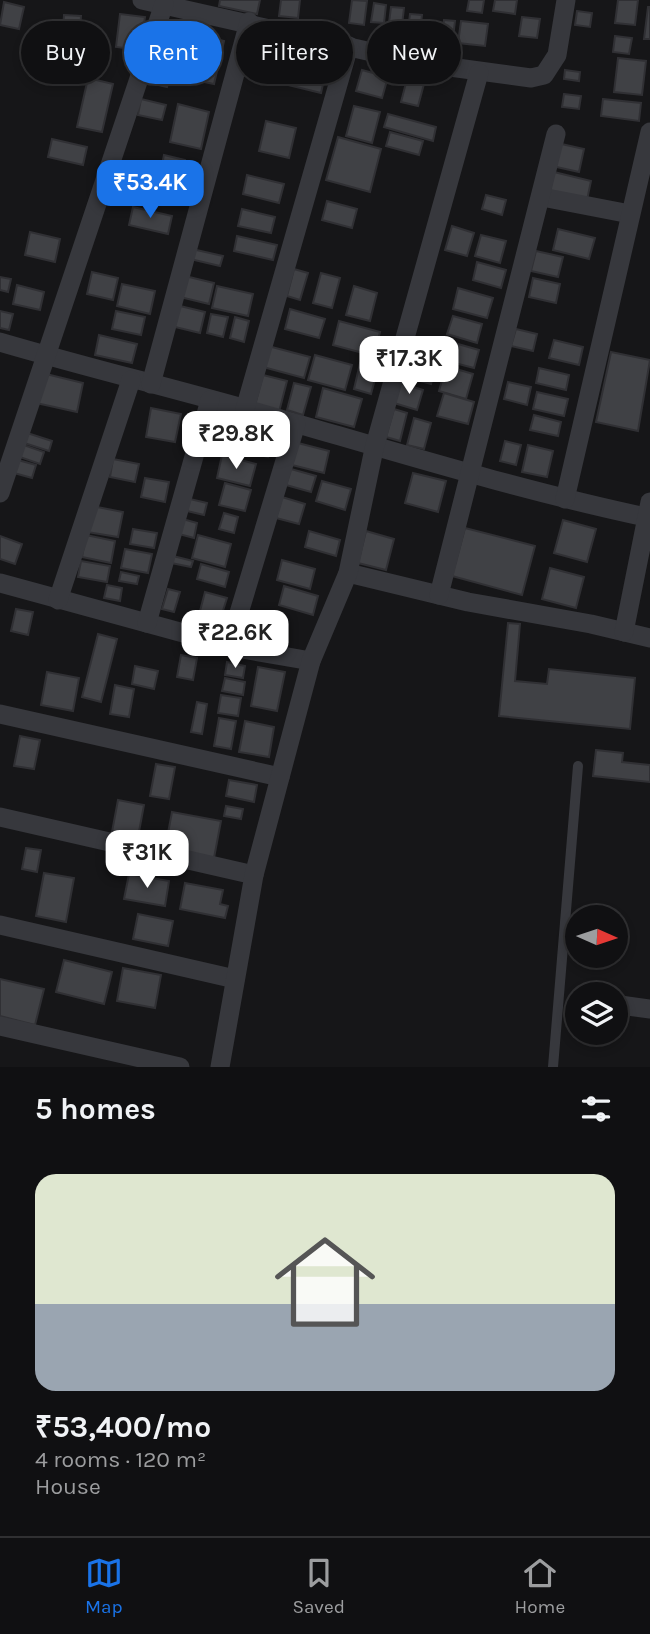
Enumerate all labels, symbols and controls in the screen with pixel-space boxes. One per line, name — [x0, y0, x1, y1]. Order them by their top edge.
chip: Buy — [21, 21, 110, 84]
chip: Rent — [124, 21, 222, 84]
chip: Filters — [236, 21, 353, 84]
chip: New — [367, 21, 461, 84]
pin: ₹53.4K — [93, 160, 207, 220]
text: ₹53.4K — [113, 169, 187, 196]
pin: ₹17.3K — [352, 336, 466, 396]
text: ₹17.3K — [375, 345, 443, 372]
pin: ₹29.8K — [179, 412, 293, 471]
text: ₹29.8K — [198, 420, 274, 447]
pin: ₹22.6K — [178, 610, 292, 670]
text: ₹22.6K — [198, 619, 272, 646]
pin: ₹31K — [106, 830, 188, 890]
text: ₹31K — [122, 839, 172, 866]
north arrow — [565, 905, 628, 968]
map controls — [565, 905, 628, 1045]
button: layers — [565, 982, 628, 1045]
icon: filters — [577, 1090, 615, 1128]
text: 5 homes — [35, 1091, 156, 1127]
icon: home — [262, 1219, 388, 1345]
text: ₹53,400/mo — [35, 1409, 211, 1445]
text: 4 rooms · 120 m² — [35, 1446, 206, 1473]
text: House — [35, 1473, 101, 1500]
tab: Map — [85, 1554, 123, 1618]
tab: Saved — [292, 1554, 345, 1618]
tab: Home — [515, 1554, 565, 1618]

